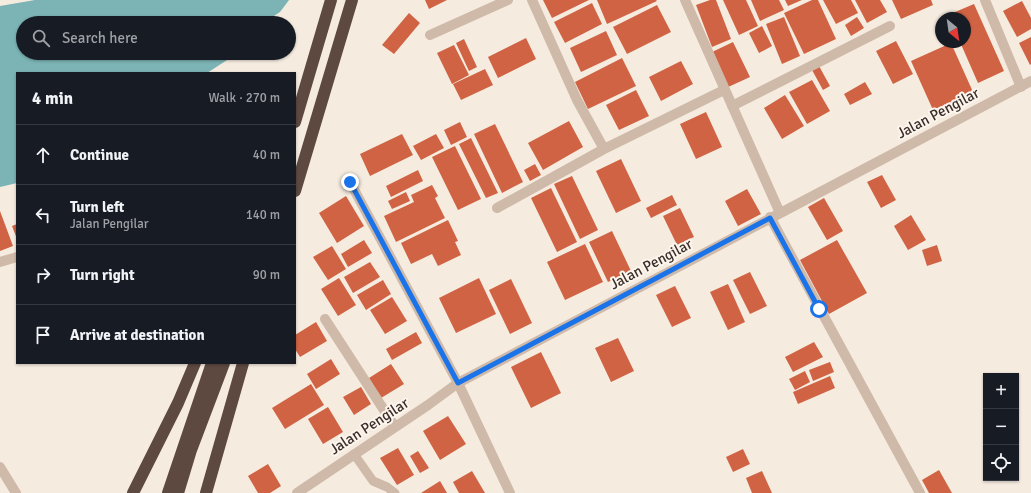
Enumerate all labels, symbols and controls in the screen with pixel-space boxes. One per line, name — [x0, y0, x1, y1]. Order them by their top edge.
north arrow — [935, 12, 971, 48]
search box — [16, 16, 296, 60]
icon: search — [30, 27, 52, 49]
text: Search here — [62, 29, 138, 47]
street label: Jalan Pengilar — [894, 84, 983, 142]
text: 4 min — [32, 88, 73, 109]
text: Walk · 270 m — [209, 90, 280, 106]
icon: ahead — [32, 144, 54, 166]
text: Continue — [70, 146, 129, 164]
text: 40 m — [253, 147, 280, 163]
route end — [341, 173, 359, 191]
text: Turn left — [70, 198, 124, 216]
icon: left — [32, 204, 54, 226]
text: 140 m — [246, 207, 280, 223]
text: Jalan Pengilar — [70, 216, 149, 232]
street label: Jalan Pengilar — [607, 235, 696, 293]
icon: right — [32, 264, 54, 286]
text: Turn right — [70, 266, 135, 284]
text: 90 m — [253, 267, 280, 283]
route start — [810, 300, 828, 318]
icon: arrive — [32, 324, 54, 346]
text: Arrive at destination — [70, 326, 205, 344]
map controls — [983, 373, 1019, 481]
button: + — [983, 373, 1019, 409]
street label: Jalan Pengilar — [326, 393, 412, 458]
button: − — [983, 409, 1019, 445]
button: locate — [983, 445, 1019, 481]

